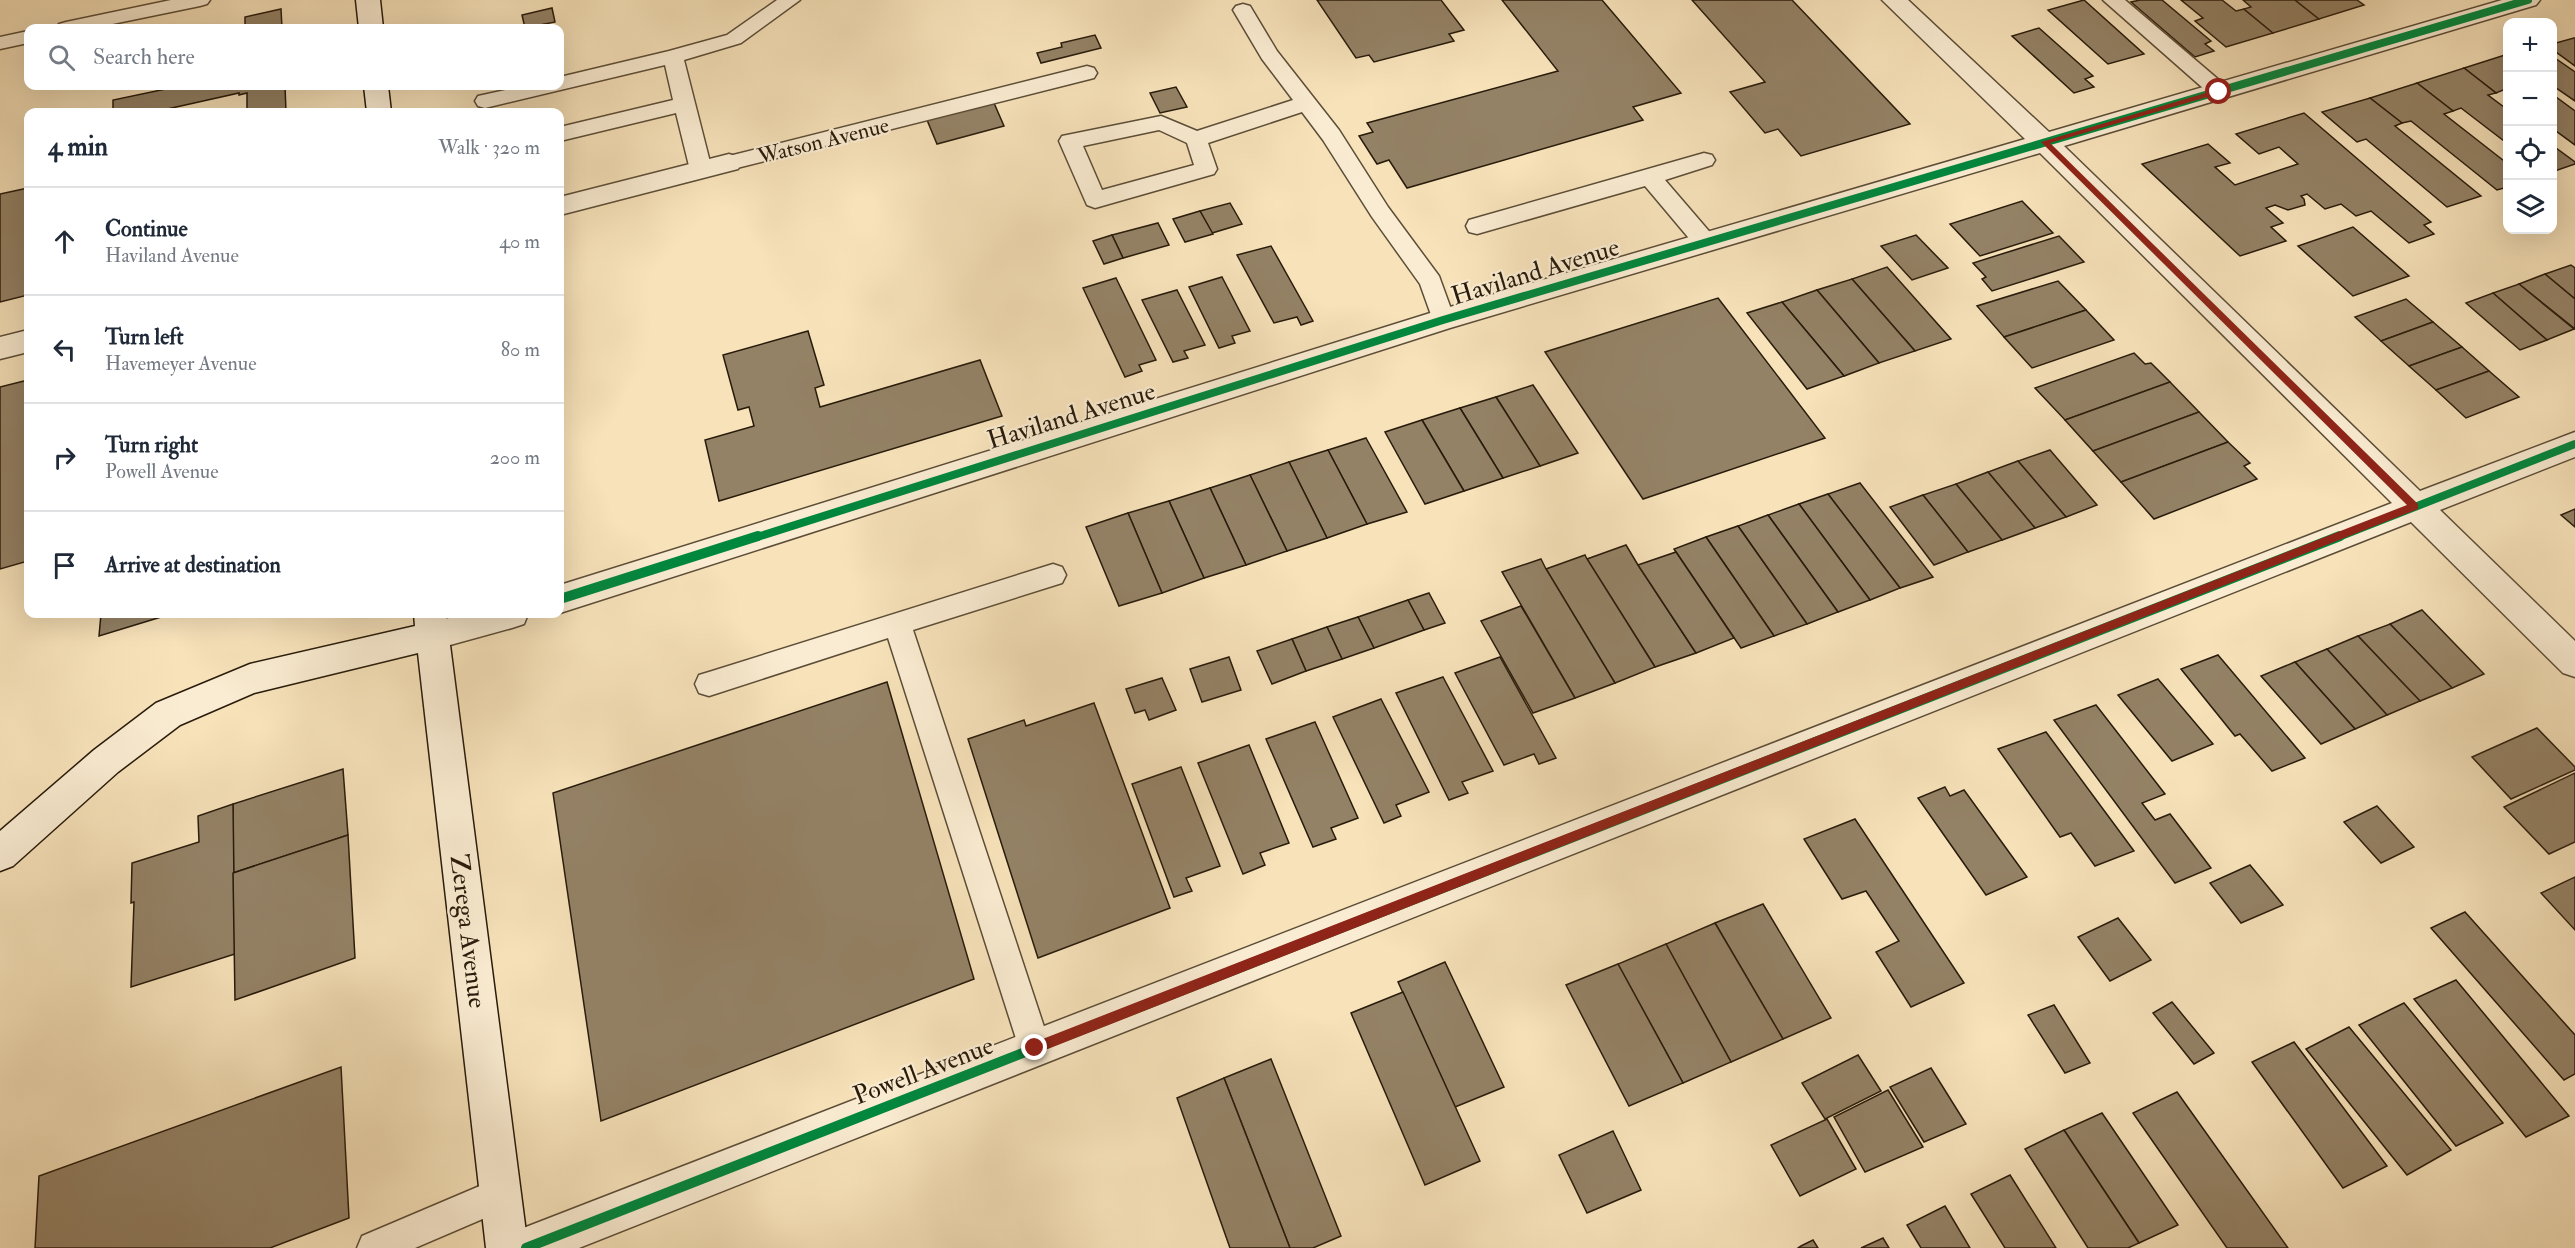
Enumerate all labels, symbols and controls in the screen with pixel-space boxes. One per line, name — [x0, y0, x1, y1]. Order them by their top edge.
map controls — [2503, 18, 2557, 234]
button: + — [2503, 18, 2557, 72]
search box — [24, 24, 564, 90]
icon: search — [45, 41, 78, 74]
text: Search here — [93, 43, 195, 71]
button: − — [2503, 72, 2557, 126]
route start — [2205, 78, 2231, 104]
street label: Watson Avenue — [754, 111, 892, 171]
button: locate — [2503, 126, 2557, 180]
text: 4 min — [48, 131, 108, 163]
text: Walk · 320 m — [438, 135, 540, 160]
button: layers — [2503, 180, 2557, 234]
text: Continue — [105, 215, 188, 243]
icon: ahead — [48, 225, 81, 258]
text: 40 m — [499, 229, 540, 254]
street label: Haviland Avenue — [1447, 231, 1623, 313]
text: Haviland Avenue — [105, 243, 239, 268]
text: Turn left — [105, 323, 184, 351]
icon: left — [48, 333, 81, 366]
text: 80 m — [501, 337, 540, 362]
text: Havemeyer Avenue — [105, 351, 257, 376]
street label: Haviland Avenue — [983, 375, 1159, 457]
text: Turn right — [105, 431, 198, 459]
icon: right — [48, 441, 81, 474]
text: 200 m — [490, 445, 540, 470]
text: Powell Avenue — [105, 459, 219, 484]
icon: arrive — [48, 549, 81, 582]
text: Arrive at destination — [105, 551, 281, 579]
street label: Zerega Avenue — [443, 852, 493, 1010]
street label: Powell Avenue — [849, 1029, 998, 1112]
route end — [1021, 1034, 1047, 1060]

